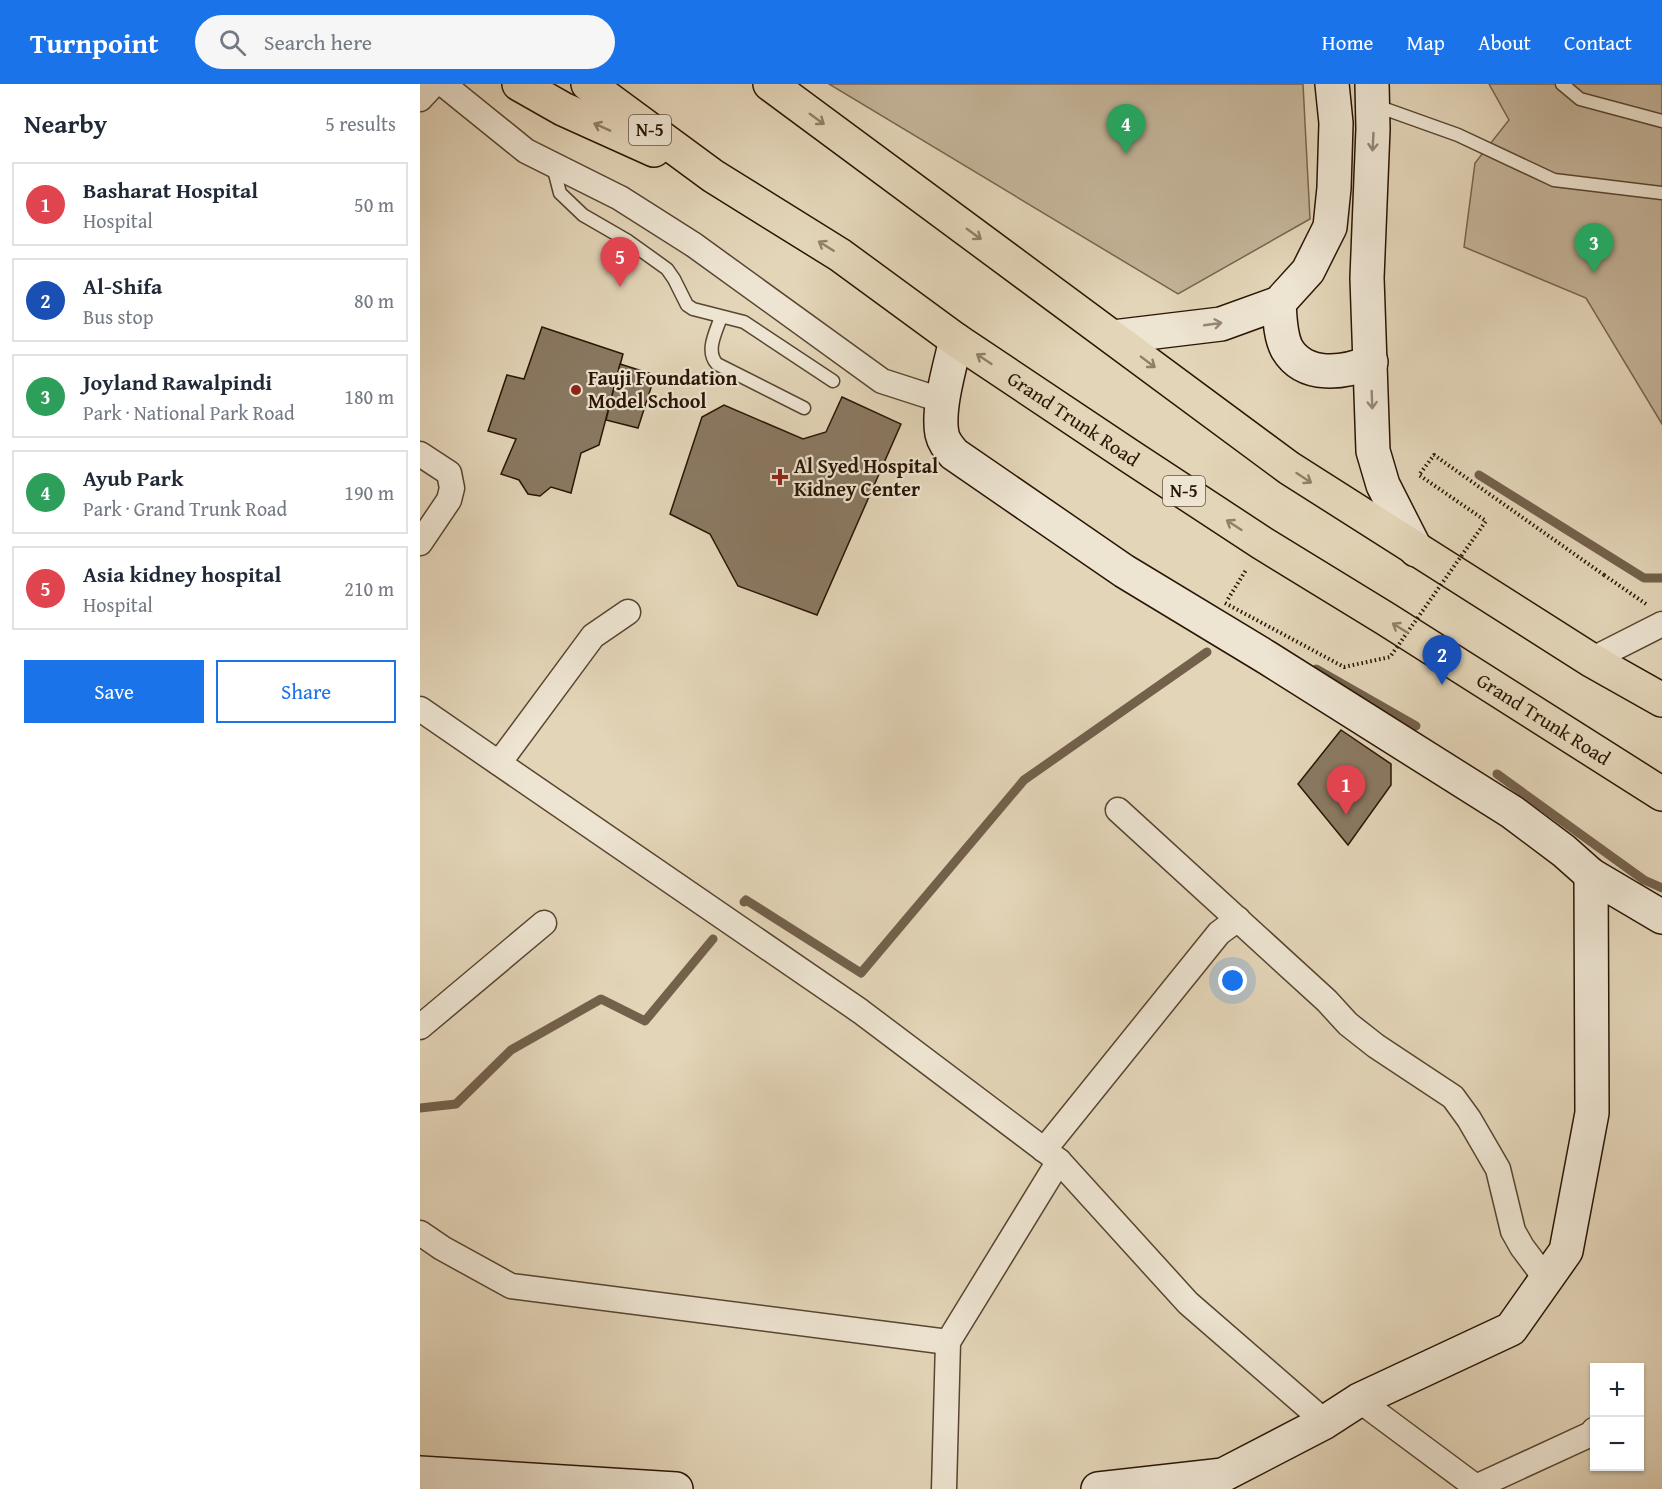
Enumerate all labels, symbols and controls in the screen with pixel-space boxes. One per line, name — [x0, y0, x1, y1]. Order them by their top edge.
search box — [195, 15, 615, 69]
text: Turnpoint — [30, 22, 159, 63]
icon: search — [216, 26, 249, 59]
text: Search here — [264, 26, 372, 58]
text: Home — [1322, 27, 1373, 58]
text: Map — [1406, 27, 1445, 58]
text: About — [1478, 27, 1531, 58]
text: Contact — [1564, 27, 1632, 58]
text: Nearby — [24, 104, 107, 143]
pin: 4 — [1106, 104, 1146, 154]
text: 5 results — [325, 109, 396, 138]
one-way arrow — [808, 112, 824, 125]
road number: N-5 — [629, 115, 671, 145]
one-way arrow — [594, 120, 612, 132]
one-way arrow — [1367, 132, 1378, 152]
text: Basharat Hospital — [83, 174, 258, 206]
text: 1 — [40, 190, 51, 219]
text: 50 m — [354, 190, 394, 219]
text: Hospital — [83, 206, 153, 235]
pin: 3 — [1574, 224, 1614, 273]
one-way arrow — [965, 228, 981, 240]
pin: 5 — [600, 238, 640, 287]
one-way arrow — [818, 239, 835, 251]
text: Al-Shifa — [83, 270, 162, 302]
text: 2 — [40, 286, 51, 315]
text: 80 m — [354, 286, 394, 315]
text: Bus stop — [83, 302, 154, 331]
one-way arrow — [1202, 319, 1222, 330]
one-way arrow — [976, 353, 993, 365]
one-way arrow — [1139, 356, 1155, 369]
place label: Fauji Foundation Model School — [588, 363, 737, 415]
street label: Grand Trunk Road — [1002, 363, 1146, 473]
text: Joyland Rawalpindi — [83, 366, 272, 398]
text: 3 — [40, 382, 51, 411]
text: 180 m — [344, 382, 394, 411]
marker: Fauji Foundation Model School — [569, 383, 583, 397]
one-way arrow — [1367, 389, 1378, 409]
text: Park · National Park Road — [83, 398, 295, 427]
place label: Al Syed Hospital Kidney Center — [794, 451, 938, 503]
text: Ayub Park — [83, 462, 183, 494]
marker: Al Syed Hospital Kidney Center — [771, 468, 789, 486]
one-way arrow — [1296, 472, 1312, 484]
road number: N-5 — [1163, 476, 1205, 506]
text: 4 — [40, 478, 51, 507]
text: 190 m — [344, 478, 394, 507]
text: Park · Grand Trunk Road — [83, 494, 287, 523]
one-way arrow — [1227, 519, 1243, 531]
text: Asia kidney hospital — [83, 558, 281, 590]
text: 5 — [40, 574, 51, 603]
text: 210 m — [344, 574, 394, 603]
text: Hospital — [83, 590, 153, 619]
one-way arrow — [1392, 622, 1409, 634]
pin: 2 — [1422, 636, 1462, 685]
button: Save — [24, 660, 204, 723]
button: Share — [216, 660, 396, 723]
street label: Grand Trunk Road — [1471, 665, 1617, 772]
pin: 1 — [1326, 766, 1366, 815]
your location — [1218, 966, 1247, 995]
map controls — [1590, 1363, 1644, 1471]
button: + — [1590, 1363, 1644, 1417]
button: − — [1590, 1417, 1644, 1471]

